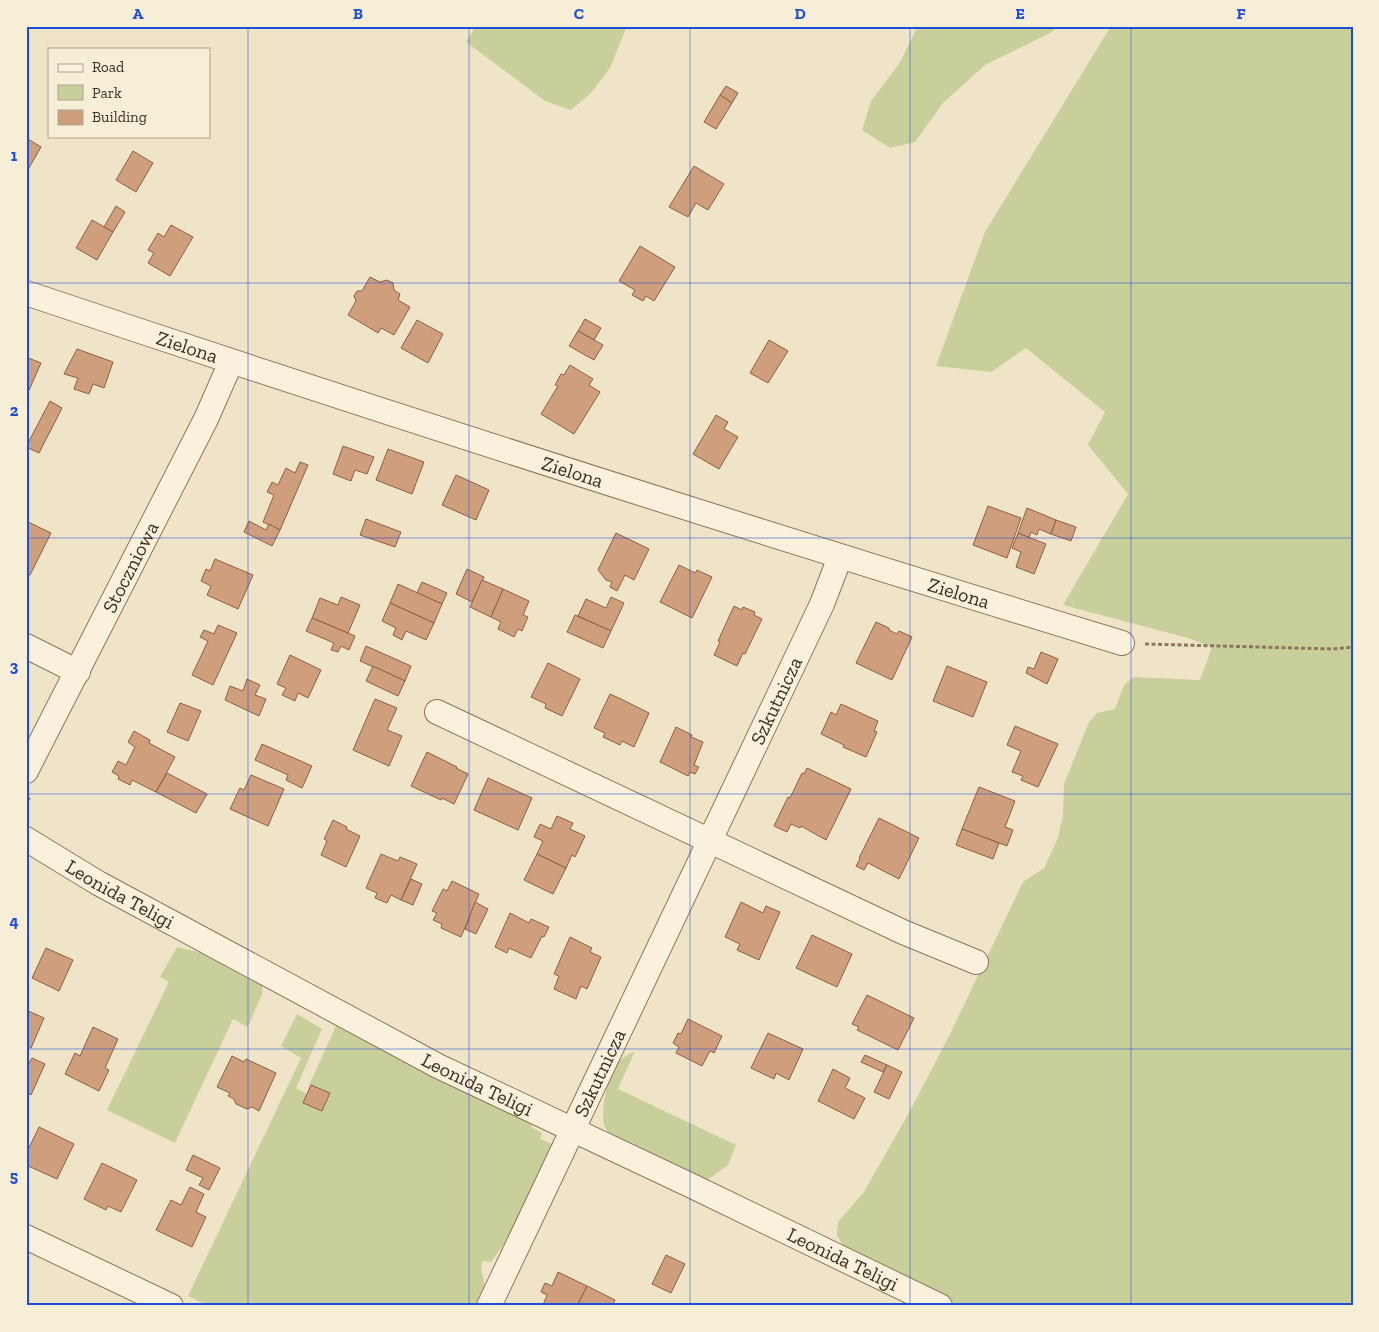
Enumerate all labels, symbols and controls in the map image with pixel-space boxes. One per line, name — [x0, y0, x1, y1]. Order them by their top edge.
text: A — [133, 4, 144, 23]
text: B — [353, 4, 363, 23]
text: C — [574, 4, 584, 23]
text: D — [794, 4, 806, 23]
text: E — [1015, 4, 1025, 23]
text: F — [1236, 4, 1246, 23]
legend — [48, 48, 210, 138]
text: Road — [92, 58, 125, 76]
text: Park — [92, 84, 122, 102]
text: Building — [92, 108, 147, 126]
text: 1 — [11, 146, 18, 165]
street label: Zielona — [154, 325, 221, 368]
text: 2 — [10, 401, 19, 420]
street label: Zielona — [539, 451, 607, 493]
street label: Stoczniowa — [97, 517, 164, 617]
street label: Zielona — [925, 572, 993, 614]
street label: Szkutnicza — [745, 653, 807, 748]
text: 3 — [10, 657, 19, 676]
street label: Leonida Teligi — [61, 854, 179, 934]
text: 4 — [9, 912, 19, 931]
street label: Szkutnicza — [569, 1025, 631, 1121]
street label: Leonida Teligi — [418, 1047, 537, 1121]
text: 5 — [10, 1167, 18, 1186]
street label: Leonida Teligi — [783, 1222, 903, 1296]

